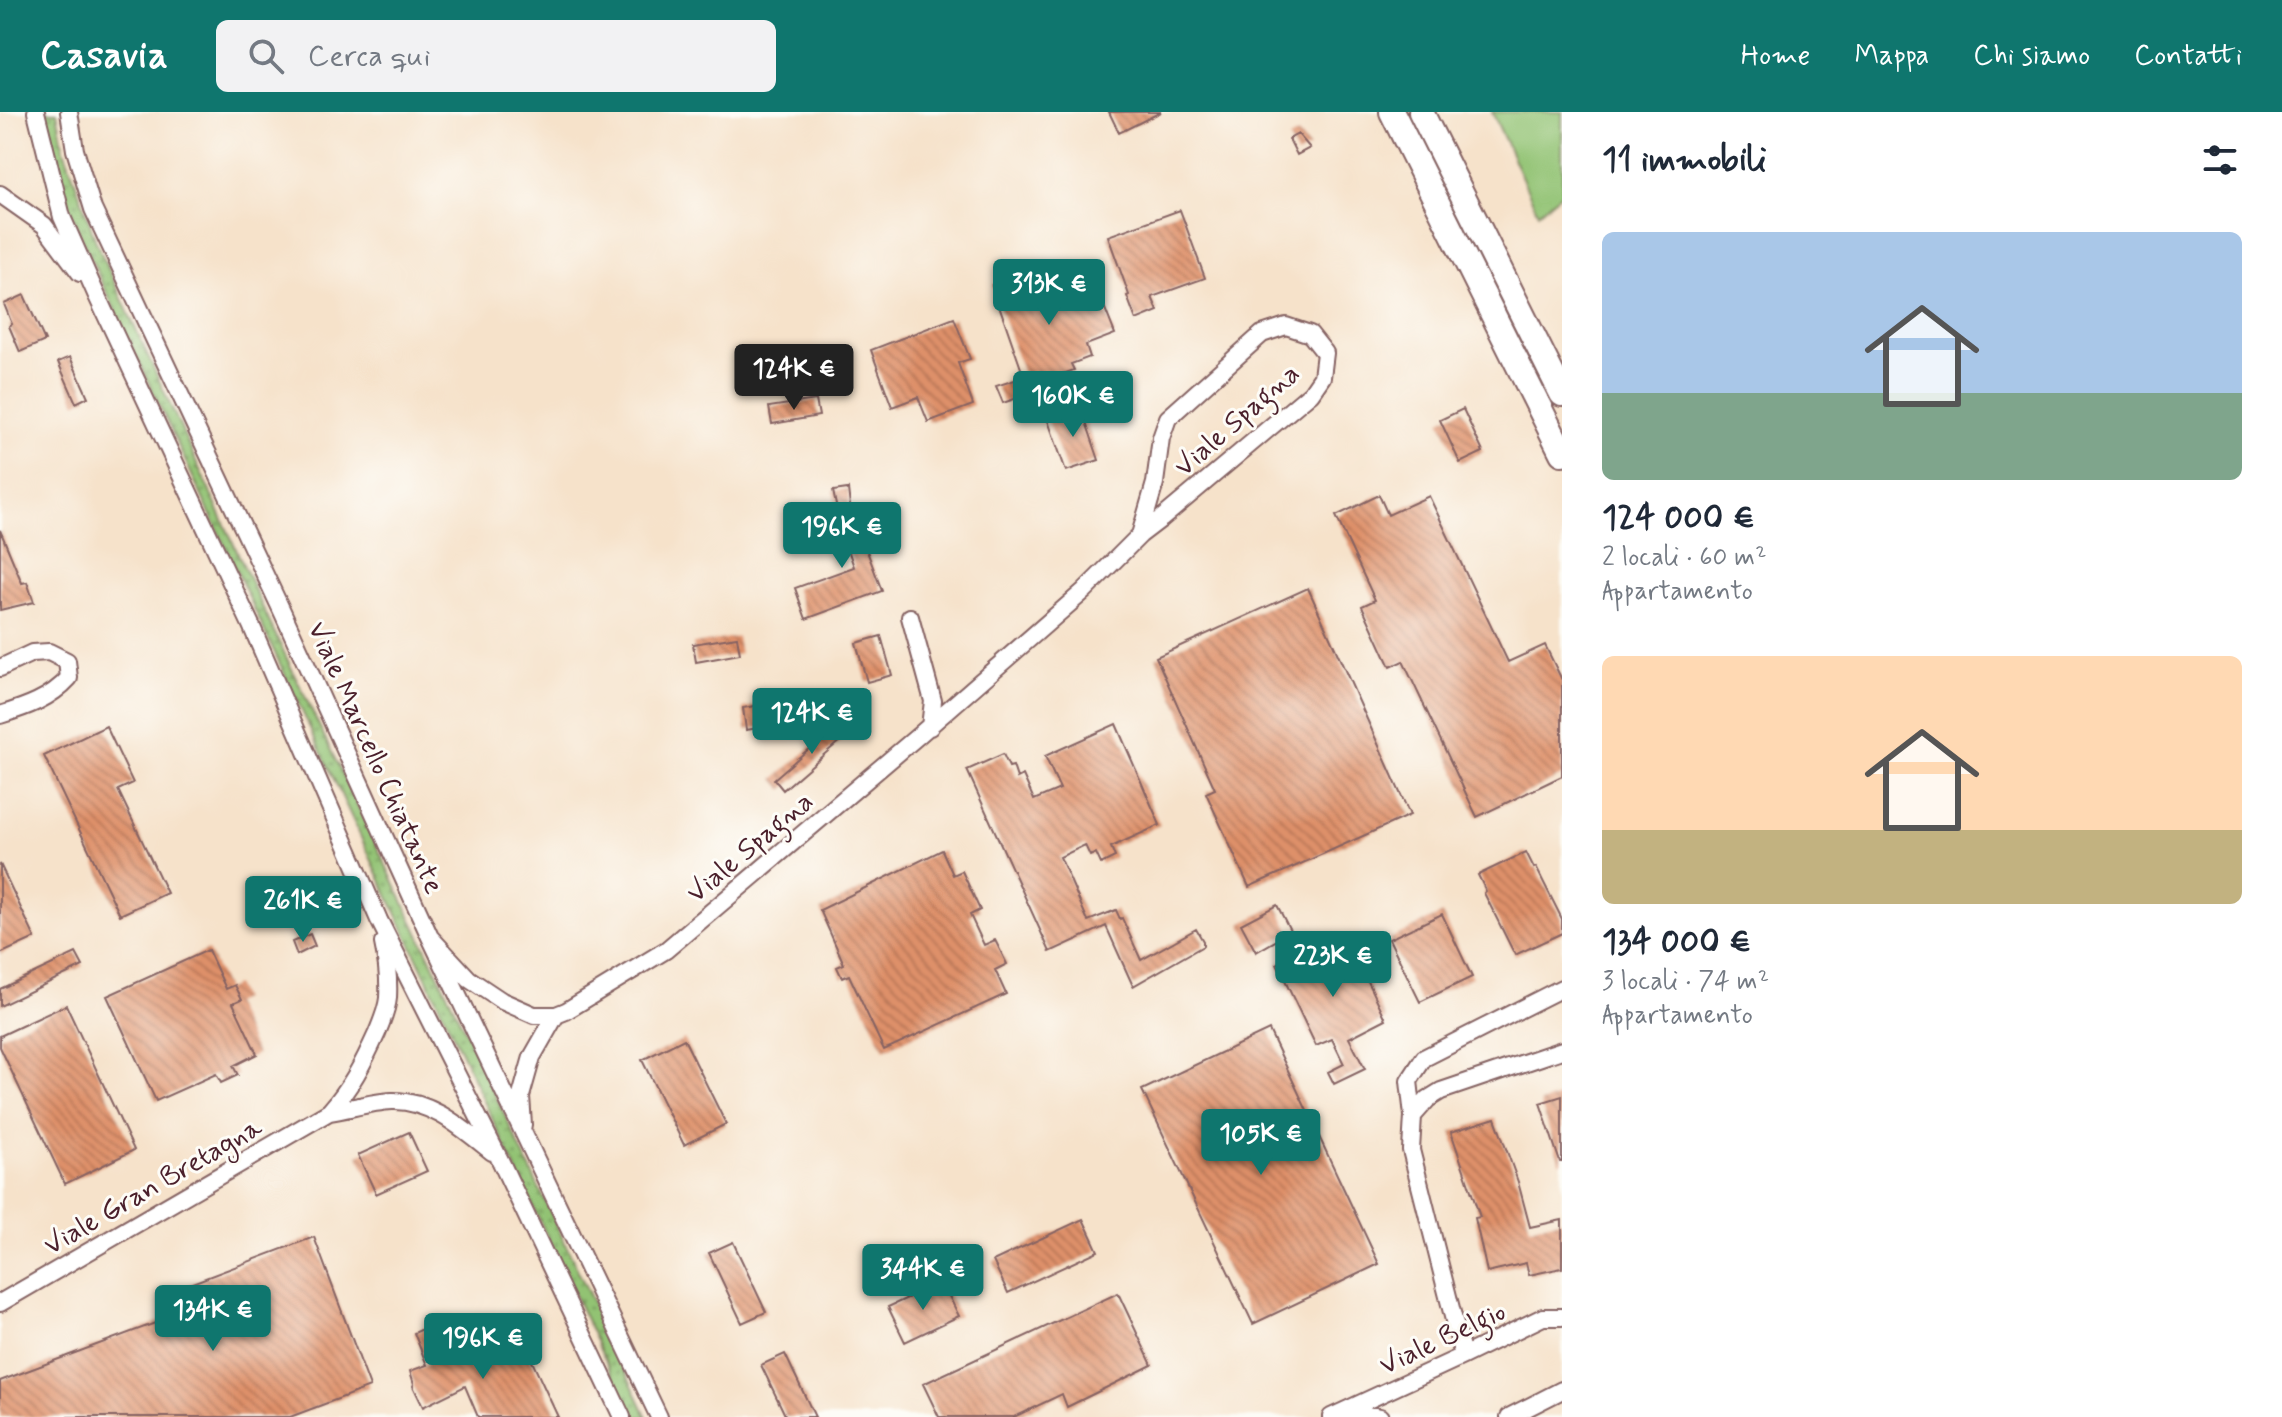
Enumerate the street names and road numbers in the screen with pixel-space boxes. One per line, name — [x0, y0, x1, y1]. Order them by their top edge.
street label: Viale Spagna — [1167, 356, 1310, 488]
street label: Viale Marcello Chiatante — [298, 616, 451, 900]
street label: Viale Spagna — [679, 784, 824, 914]
street label: Viale Gran Bretagna — [37, 1109, 270, 1266]
street label: Viale Belgio — [1374, 1294, 1514, 1387]

